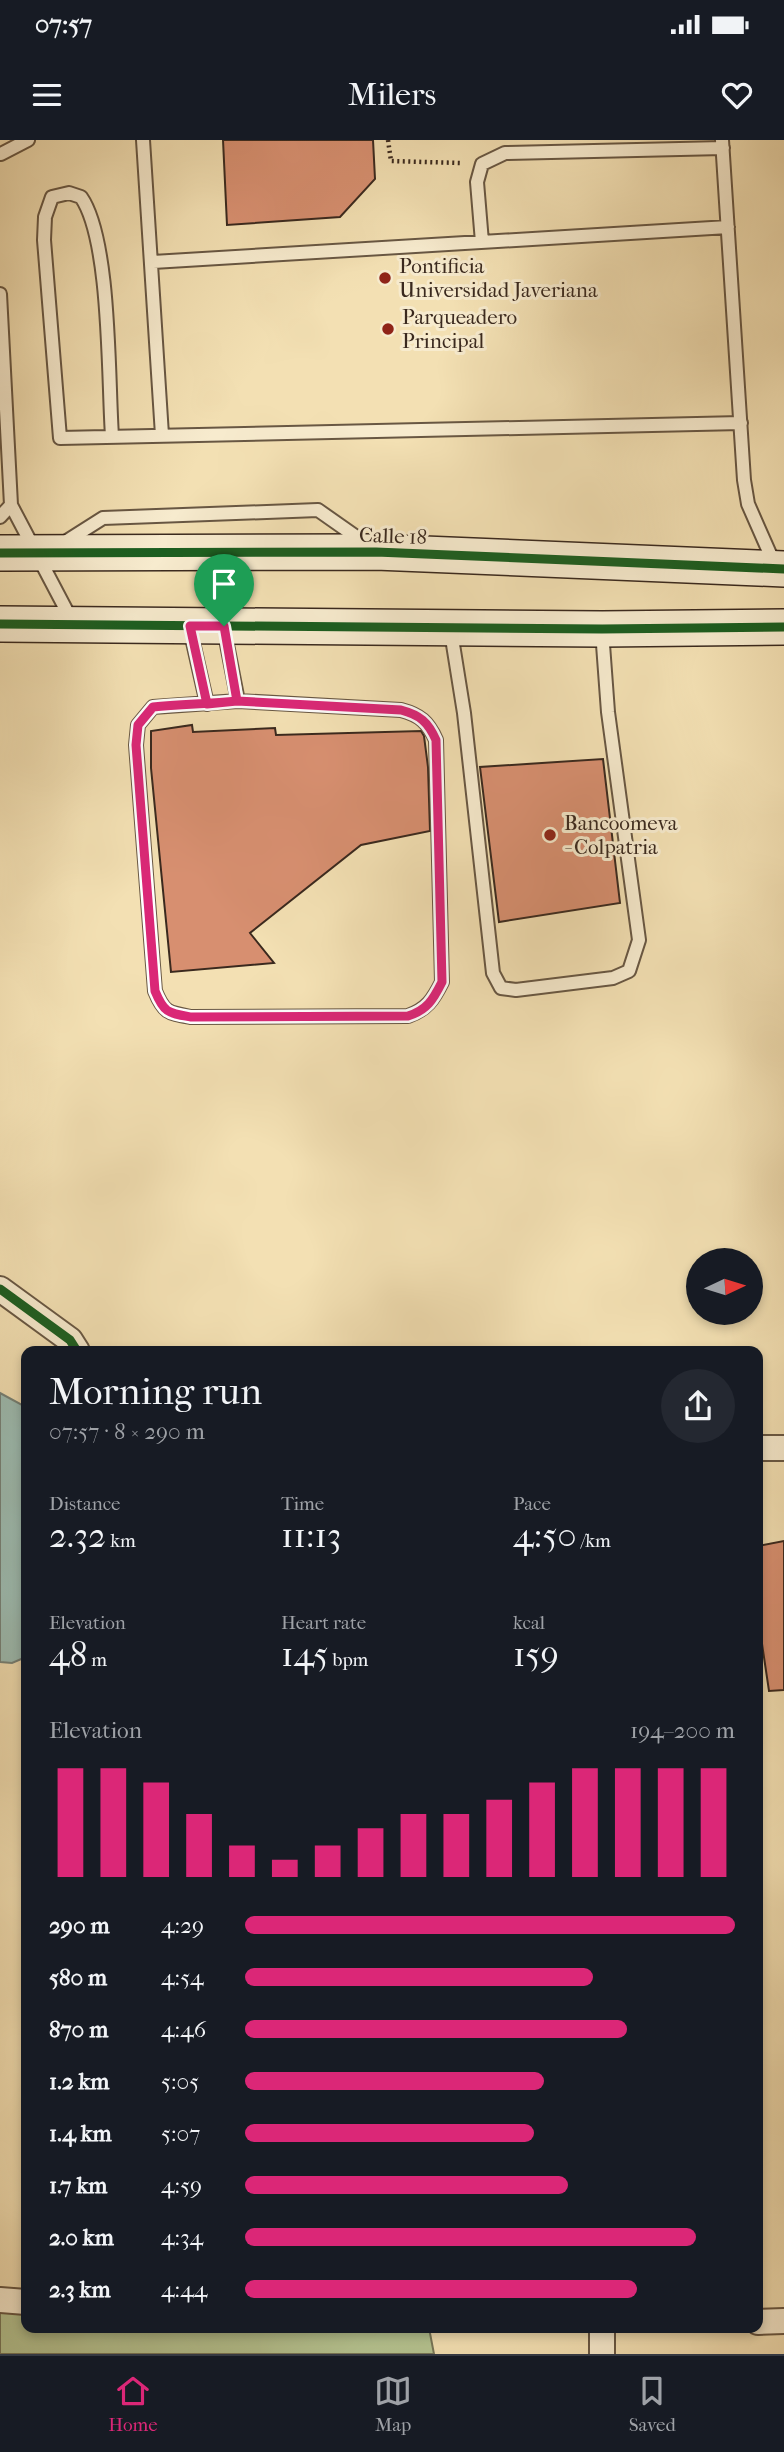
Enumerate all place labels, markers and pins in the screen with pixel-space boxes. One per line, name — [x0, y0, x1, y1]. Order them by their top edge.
place label: Pontificia Universidad Javeriana — [399, 254, 598, 302]
marker: Pontificia Universidad Javeriana — [377, 270, 393, 286]
place label: Parqueadero Principal — [402, 305, 517, 353]
marker: Parqueadero Principal — [380, 321, 396, 337]
pin — [194, 554, 254, 626]
place label: Bancoomeva - Colpatria — [564, 811, 678, 859]
marker: Bancoomeva - Colpatria — [542, 827, 558, 843]

